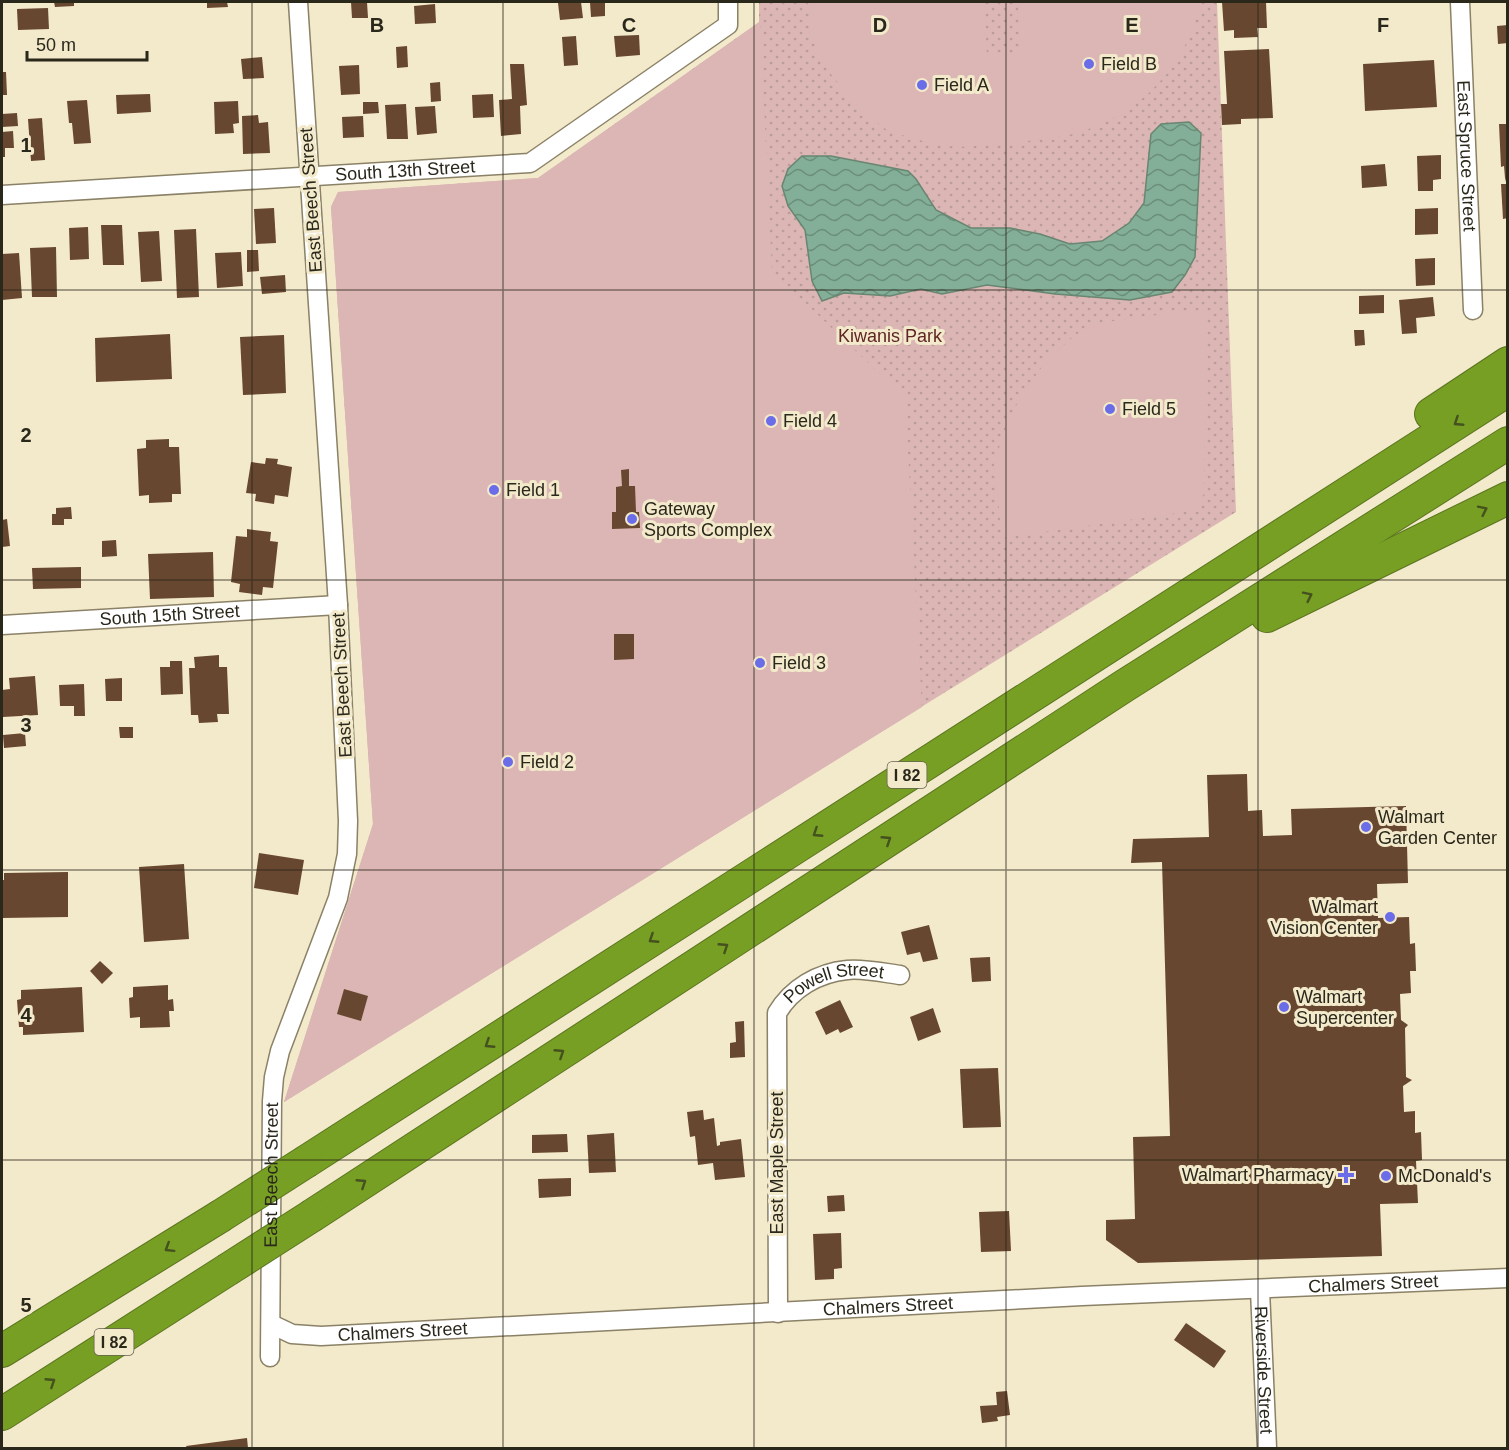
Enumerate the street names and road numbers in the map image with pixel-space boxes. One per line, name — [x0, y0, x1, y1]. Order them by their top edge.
street label: East Spruce Street — [1453, 80, 1480, 232]
street label: East Beech Street — [296, 127, 326, 273]
street label: South 13th Street — [335, 156, 476, 185]
street label: South 15th Street — [99, 601, 240, 629]
street label: East Beech Street — [328, 612, 356, 758]
road number: I 82 — [888, 762, 926, 788]
street label: Powell Street — [779, 960, 885, 1007]
street label: East Maple Street — [767, 1091, 787, 1235]
street label: East Beech Street — [261, 1102, 282, 1248]
street label: Chalmers Street — [1308, 1271, 1439, 1296]
street label: Chalmers Street — [822, 1293, 953, 1320]
street label: Riverside Street — [1251, 1305, 1276, 1434]
street label: Chalmers Street — [337, 1318, 468, 1345]
road number: I 82 — [94, 1329, 134, 1355]

